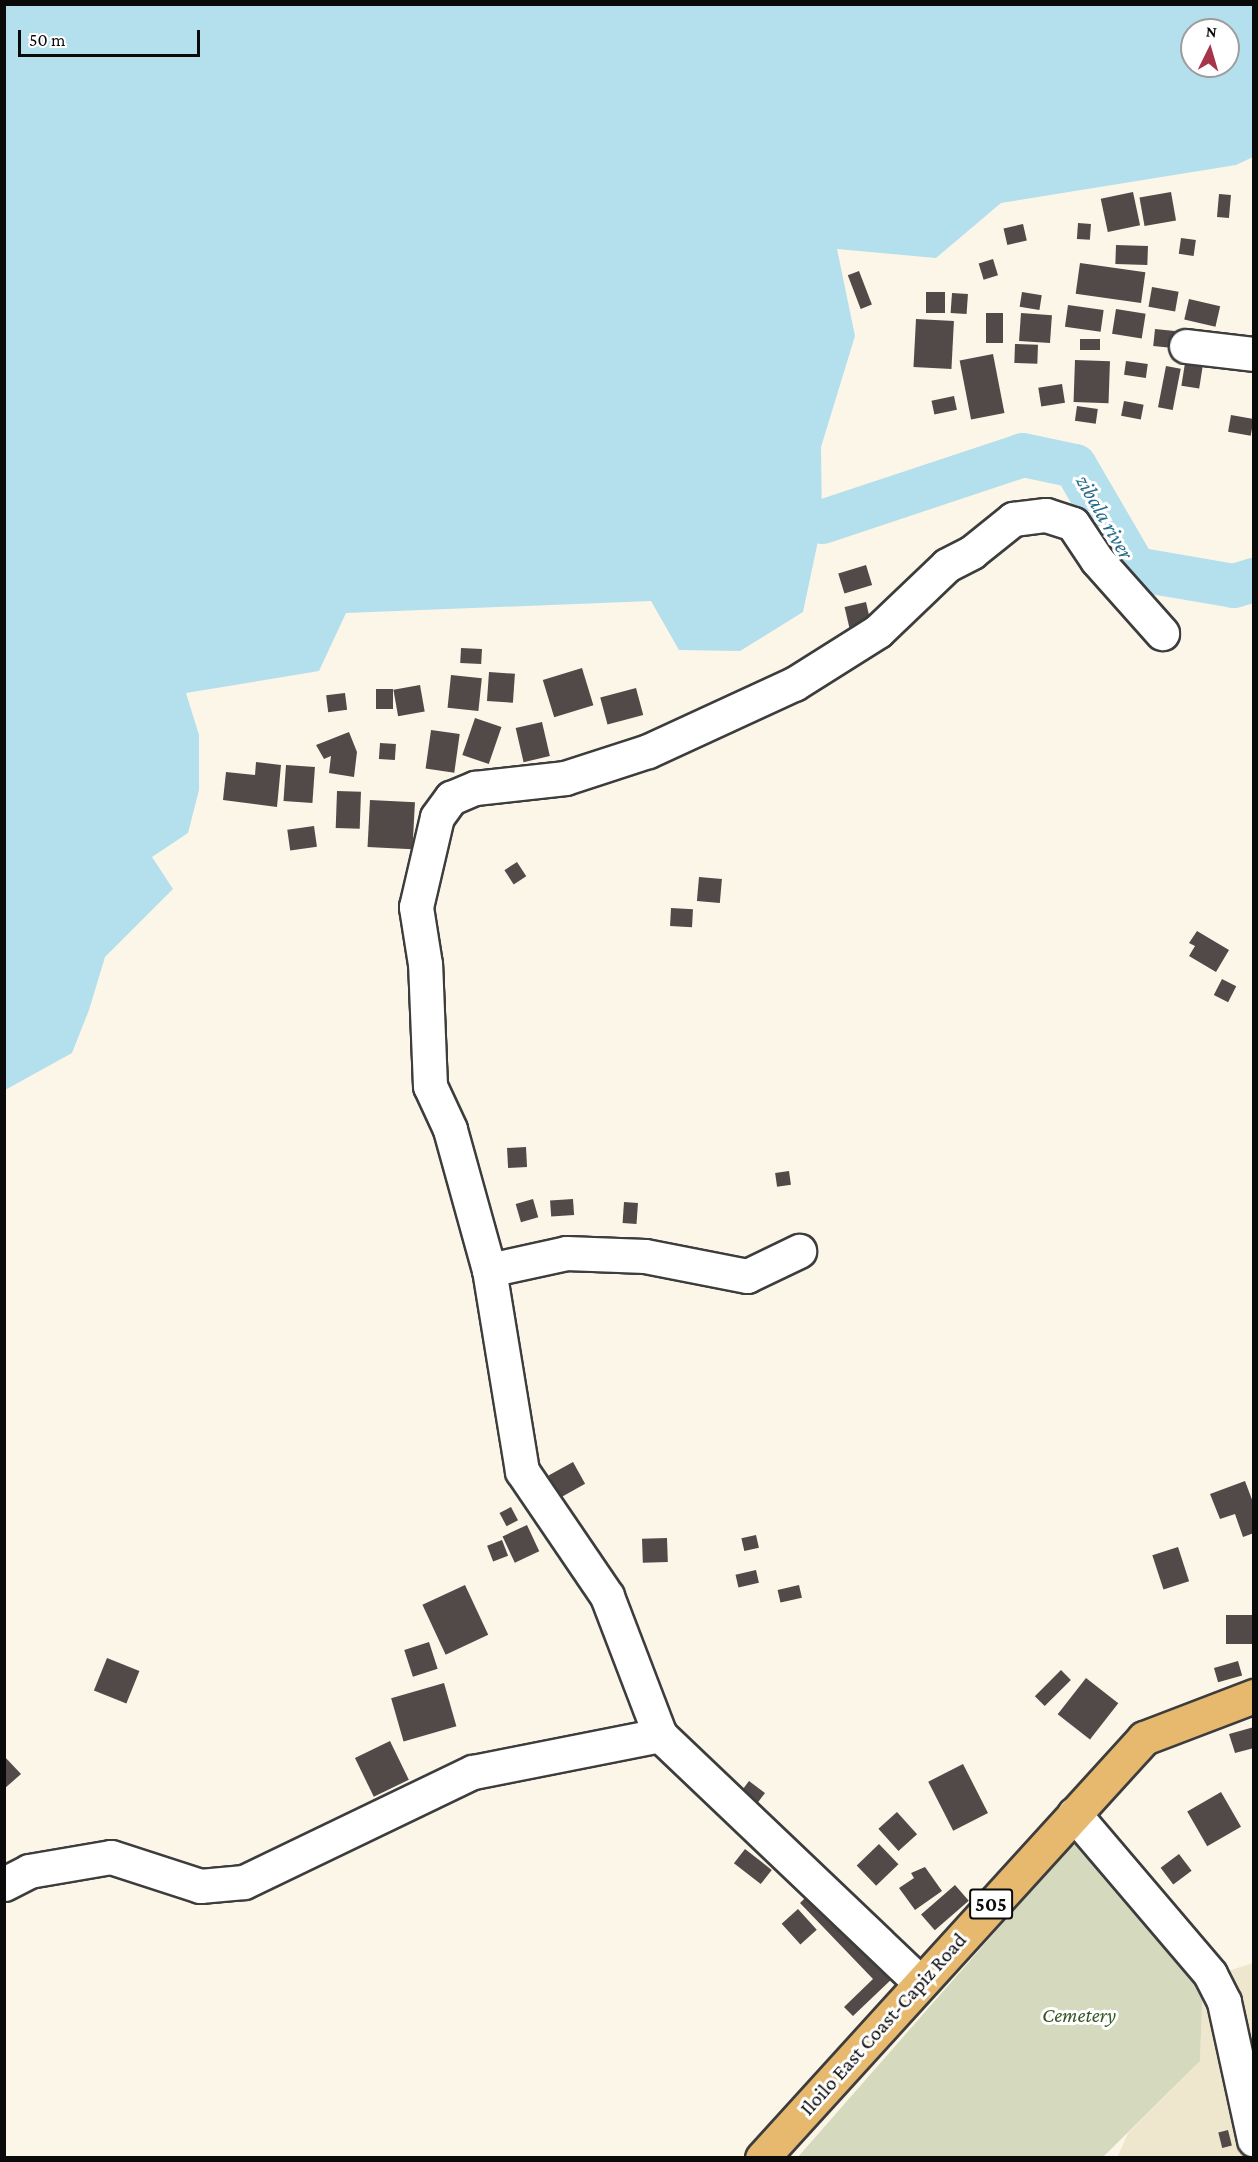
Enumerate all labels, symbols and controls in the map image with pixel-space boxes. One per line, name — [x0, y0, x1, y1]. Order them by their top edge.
scale bar — [21, 18, 202, 56]
north arrow — [1180, 18, 1240, 78]
text: N — [1205, 23, 1218, 41]
text: 50 m — [29, 30, 66, 50]
water label: zibala river — [1070, 470, 1140, 564]
road number: 505 — [968, 1887, 1014, 1921]
street label: Iloilo East Coast-Capiz Road — [794, 1927, 972, 2121]
park label: Cemetery — [1042, 2002, 1116, 2028]

